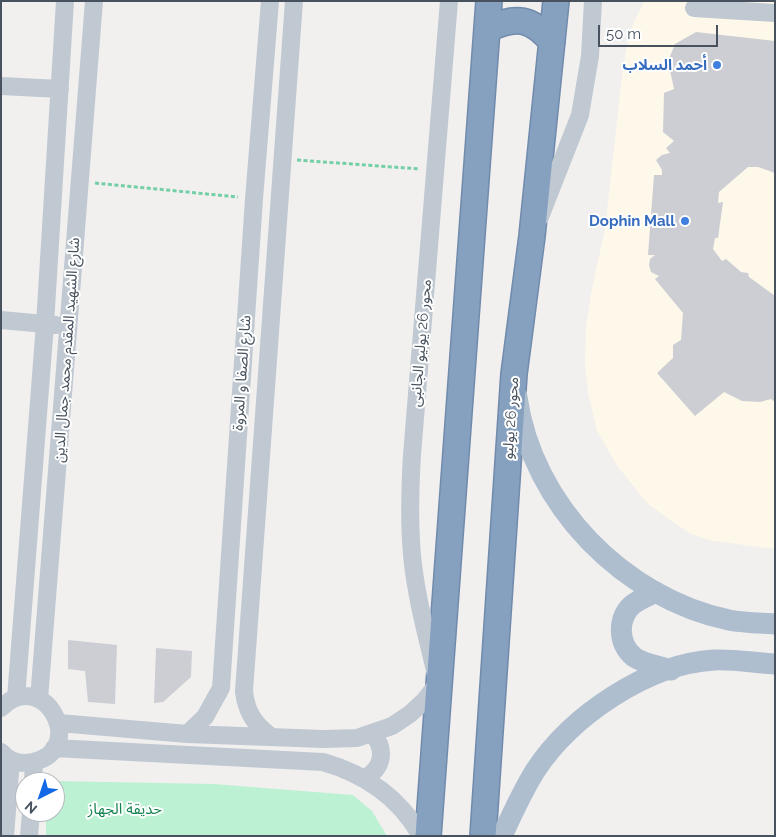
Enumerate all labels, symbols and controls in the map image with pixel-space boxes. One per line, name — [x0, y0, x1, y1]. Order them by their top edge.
scale bar — [601, 15, 721, 47]
text: 50 m — [606, 25, 641, 43]
place label: أحمد السلاب — [623, 56, 707, 74]
marker: أحمد السلاب — [711, 59, 723, 71]
place label: Dophin Mall — [589, 212, 675, 230]
marker: Dophin Mall — [679, 215, 691, 227]
street label: شارع الشهيد المقدم محمد جمال الدين — [50, 237, 84, 463]
street label: محور 26 يوليو الجانبى — [406, 278, 436, 408]
street label: شارع الصفا و المروة — [229, 315, 255, 431]
street label: محور 26 يوليو — [499, 376, 523, 460]
north arrow — [15, 772, 65, 822]
text: N — [22, 798, 40, 817]
park label: حديقة الجهاز — [88, 800, 162, 818]

